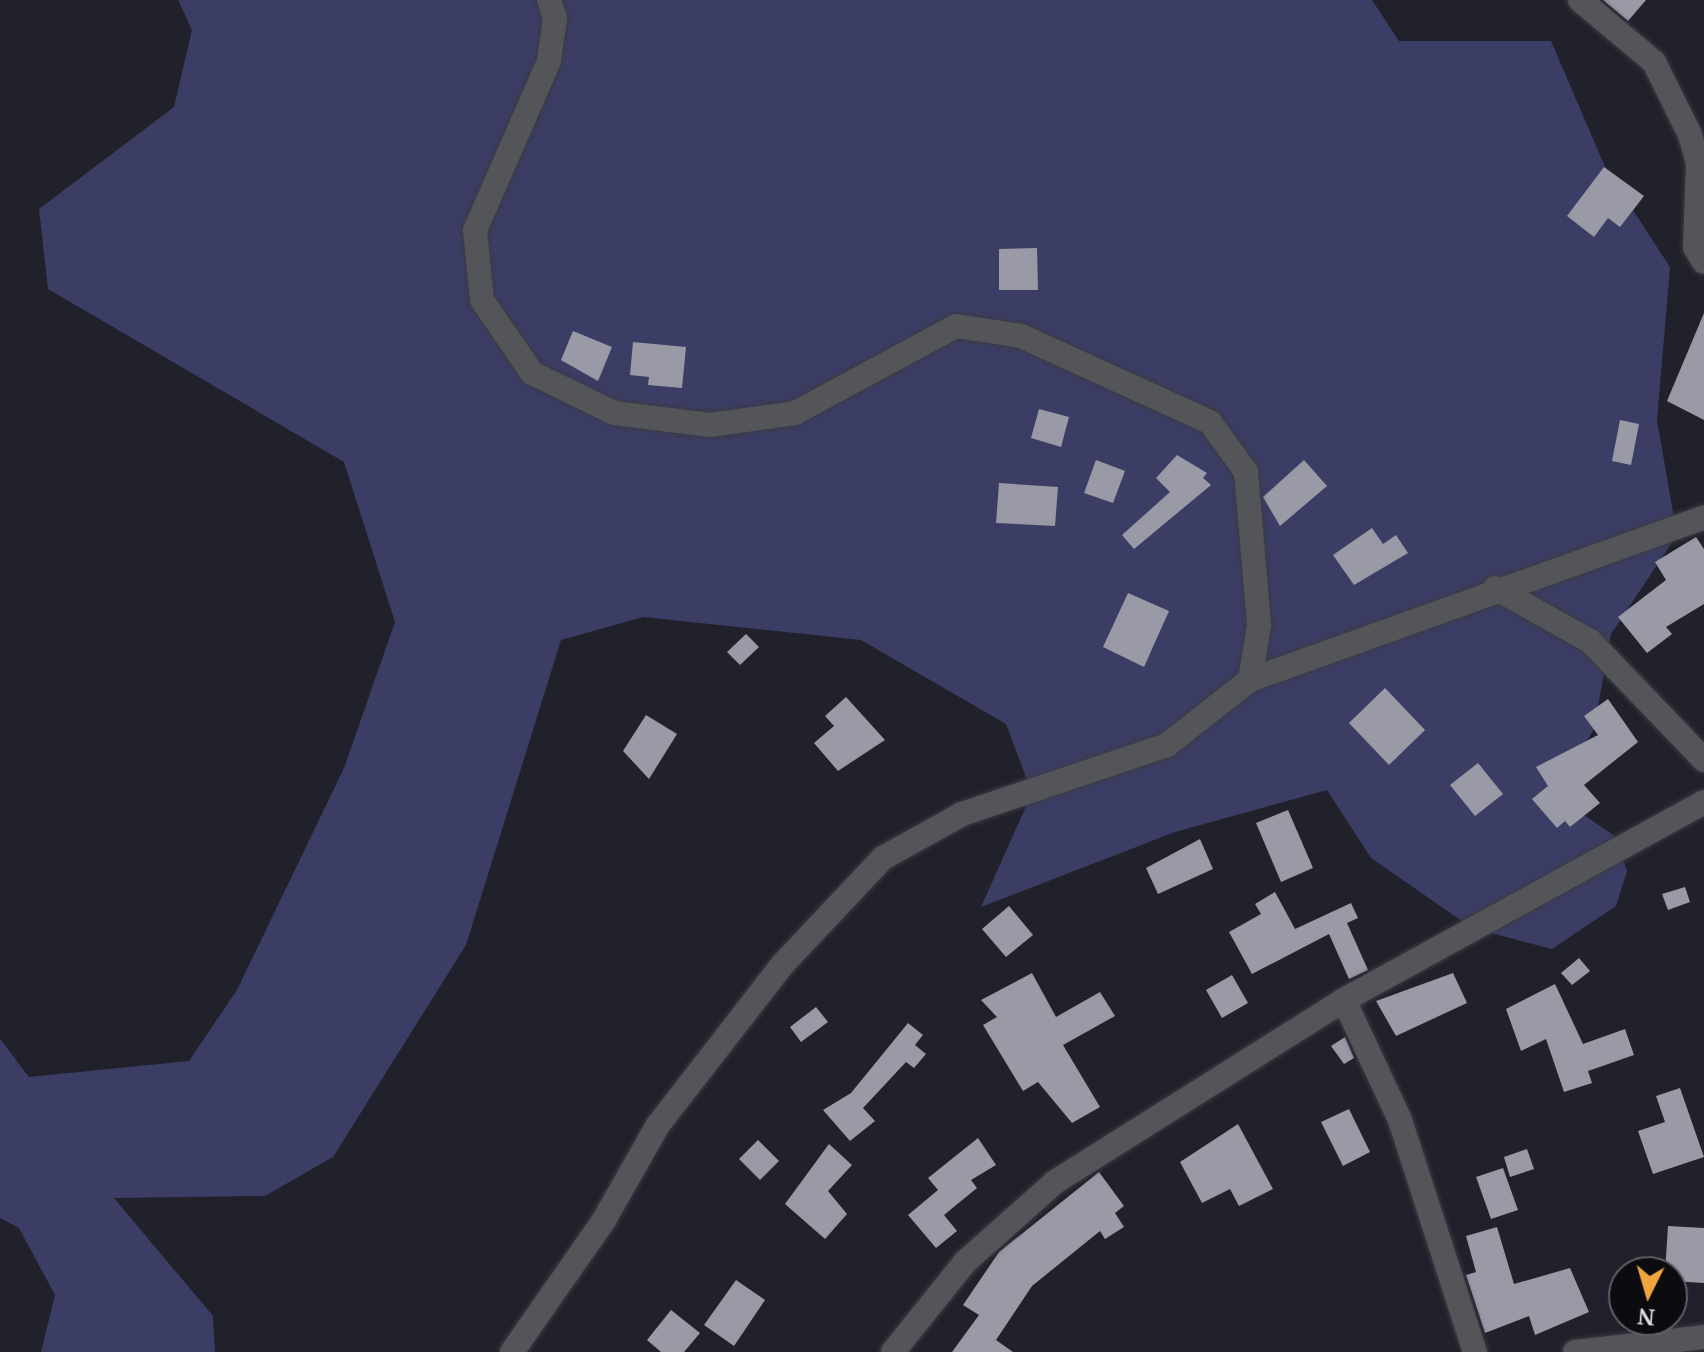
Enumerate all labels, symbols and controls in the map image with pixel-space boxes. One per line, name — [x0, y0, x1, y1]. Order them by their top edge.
north arrow — [1608, 1256, 1688, 1336]
text: N — [1636, 1302, 1656, 1334]

